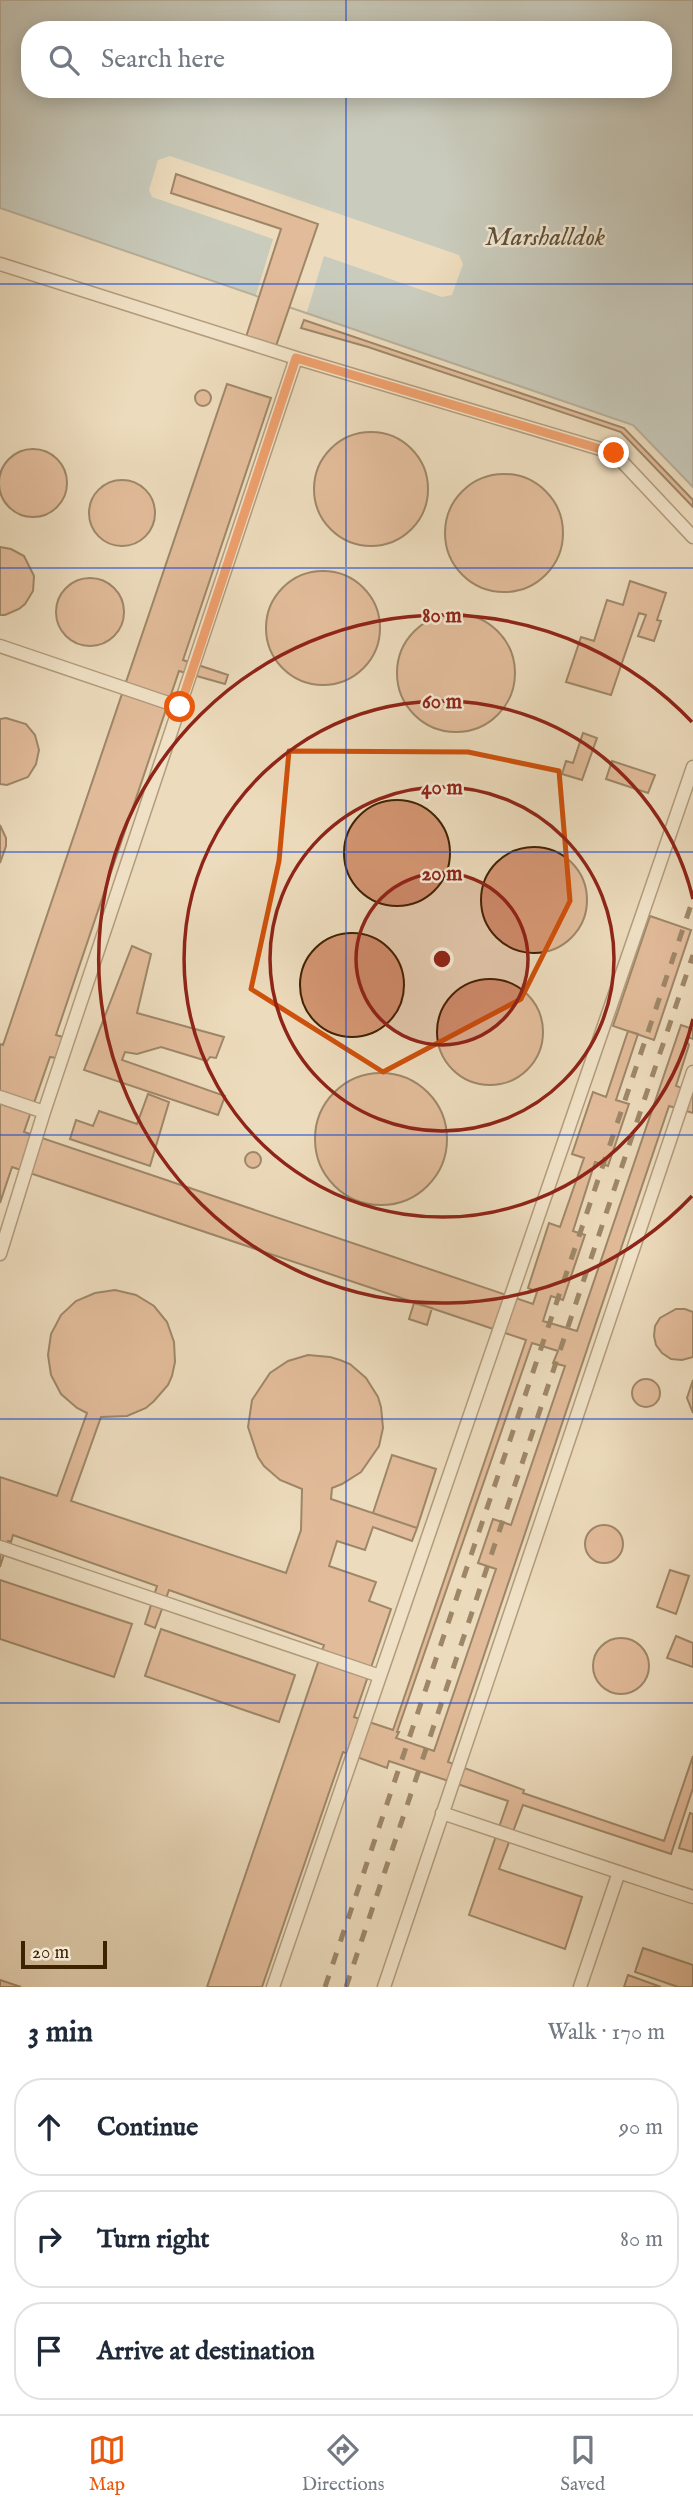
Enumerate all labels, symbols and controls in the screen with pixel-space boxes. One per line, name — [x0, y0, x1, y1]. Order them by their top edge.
search box — [21, 21, 672, 98]
icon: search — [45, 41, 83, 79]
text: Search here — [101, 43, 225, 76]
water label: Marshalldok — [485, 221, 606, 254]
route end — [598, 437, 629, 468]
text: 80 m — [422, 603, 462, 630]
text: 60 m — [422, 689, 463, 716]
route start — [164, 691, 195, 722]
text: 40 m — [421, 775, 463, 802]
text: 20 m — [422, 861, 463, 888]
centre of rings — [430, 947, 454, 971]
scale bar — [21, 1938, 107, 1970]
text: 20 m — [32, 1941, 69, 1965]
text: 3 min — [28, 2014, 93, 2052]
text: Walk · 170 m — [547, 2018, 665, 2047]
icon: ahead — [30, 2108, 68, 2146]
text: Continue — [97, 2111, 198, 2144]
text: 90 m — [619, 2113, 663, 2142]
icon: right — [30, 2220, 68, 2258]
text: Turn right — [97, 2223, 210, 2256]
text: 80 m — [620, 2225, 663, 2254]
icon: arrive — [30, 2332, 68, 2370]
text: Arrive at destination — [97, 2335, 315, 2368]
tab: Map — [88, 2431, 126, 2497]
tab: Directions — [302, 2431, 384, 2497]
tab: Saved — [560, 2431, 605, 2497]

